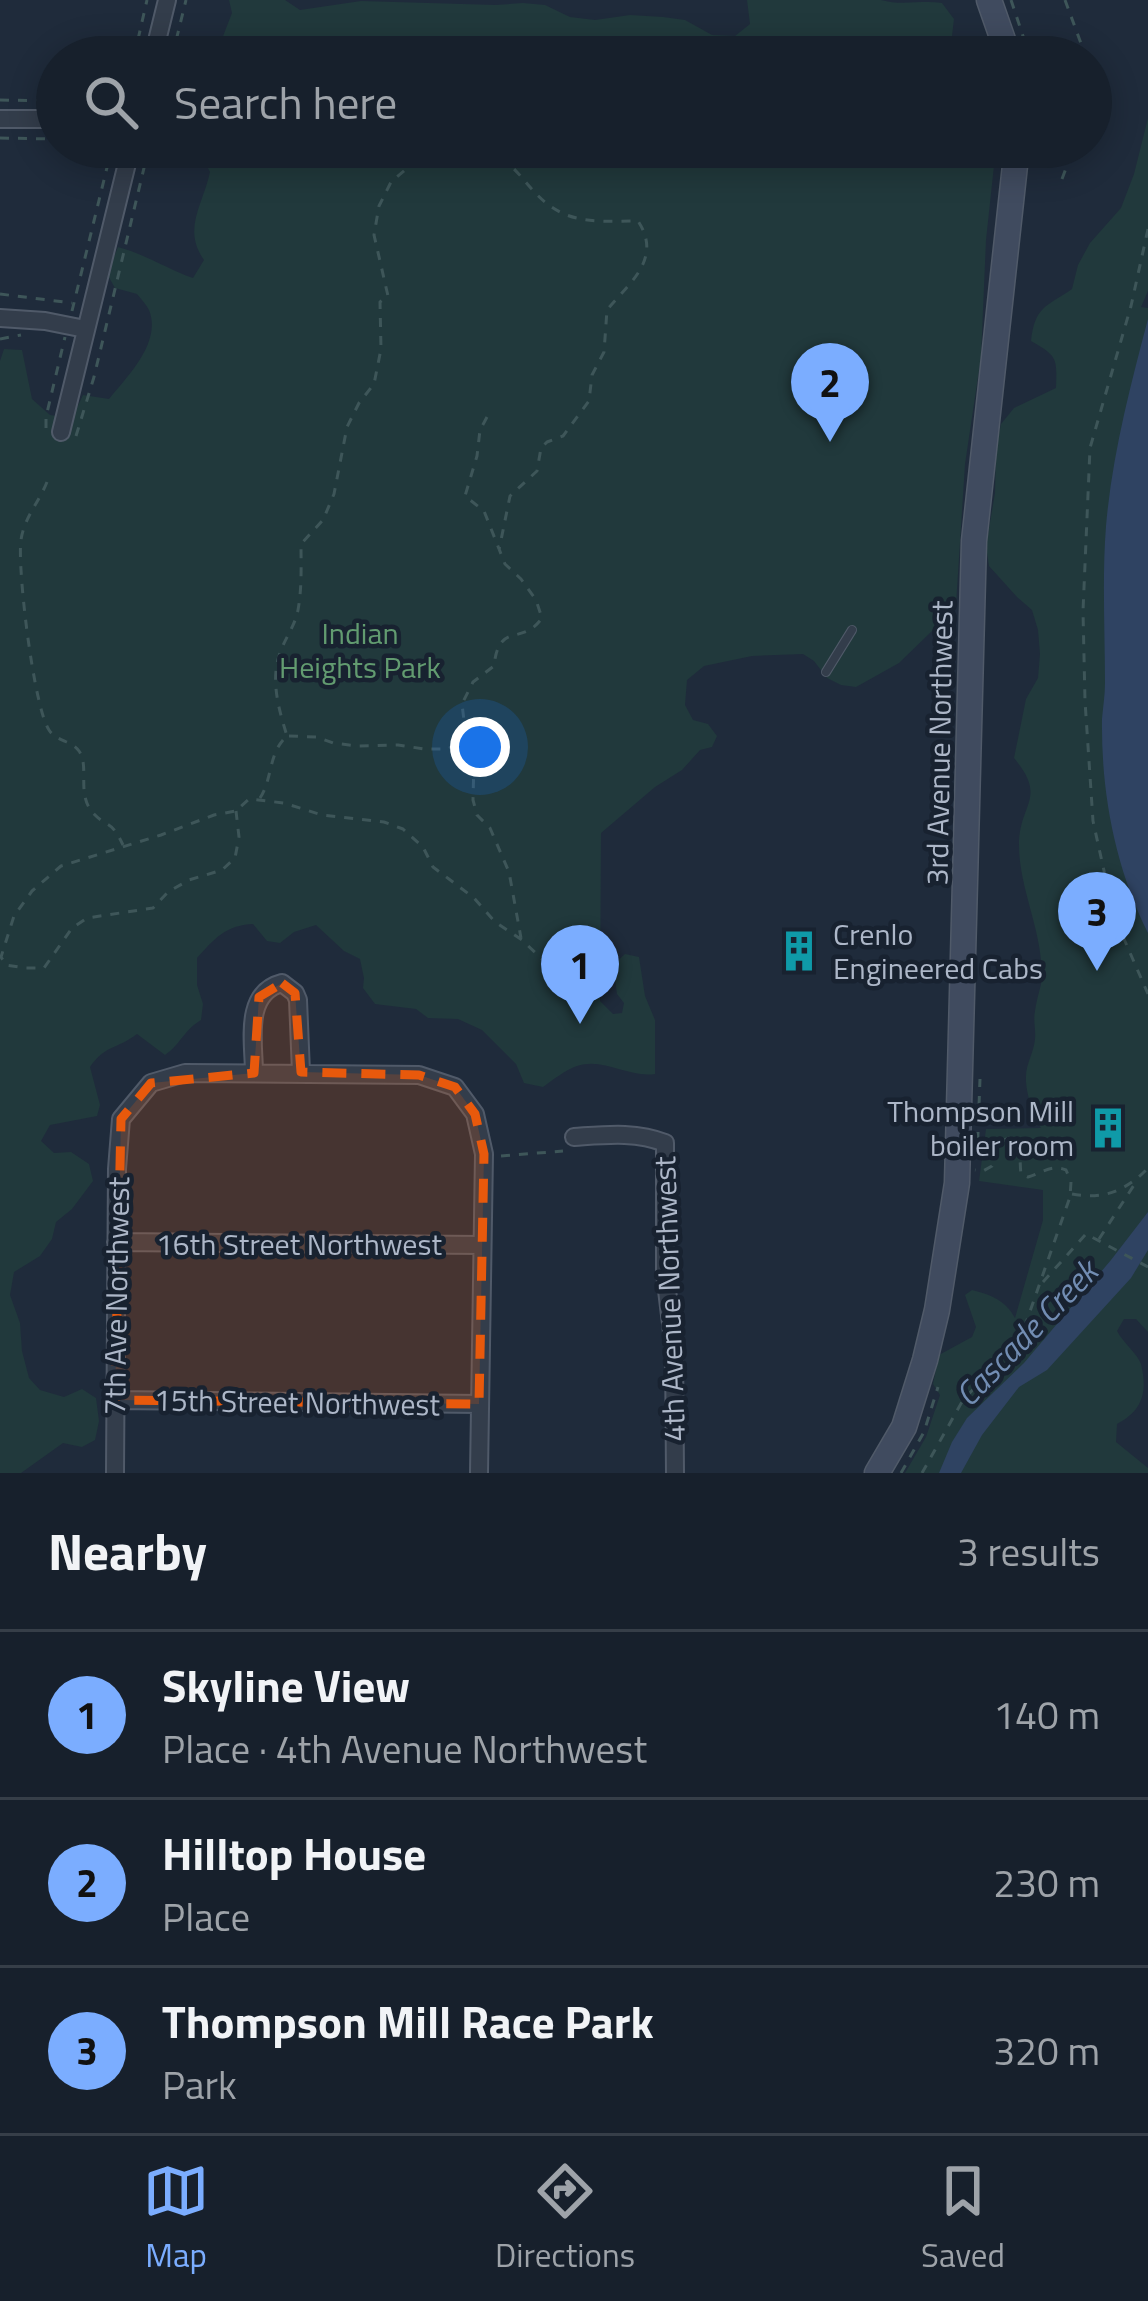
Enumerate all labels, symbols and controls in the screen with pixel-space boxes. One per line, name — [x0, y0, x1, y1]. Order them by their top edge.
search box — [36, 36, 1112, 168]
text: Search here — [174, 68, 397, 136]
icon: search — [78, 69, 144, 135]
pin: 2 — [791, 343, 869, 442]
street label: 3rd Avenue Northwest — [914, 600, 964, 886]
park label: Indian Heights Park — [279, 610, 441, 690]
your location — [450, 717, 510, 777]
pin: 3 — [1058, 872, 1136, 971]
place label: Crenlo Engineered Cabs — [833, 911, 1043, 991]
pin: 1 — [541, 925, 619, 1024]
building icon: Crenlo Engineered Cabs — [776, 928, 822, 974]
place label: Thompson Mill boiler room — [887, 1088, 1074, 1168]
building icon: Thompson Mill boiler room — [1085, 1105, 1131, 1151]
street label: 4th Avenue Northwest — [641, 1155, 697, 1443]
street label: 7th Ave Northwest — [91, 1176, 141, 1416]
street label: 16th Street Northwest — [156, 1221, 442, 1267]
water label: Cascade Creek — [943, 1246, 1111, 1418]
street label: 15th Street Northwest — [154, 1377, 441, 1427]
text: Nearby — [48, 1512, 207, 1590]
text: 3 results — [957, 1522, 1100, 1581]
text: Skyline View — [162, 1651, 410, 1719]
text: 1 — [76, 1685, 98, 1744]
text: 140 m — [993, 1685, 1100, 1744]
text: Place · 4th Avenue Northwest — [162, 1719, 647, 1778]
text: Hilltop House — [162, 1819, 426, 1887]
text: 2 — [76, 1853, 98, 1912]
text: 230 m — [993, 1853, 1100, 1912]
text: Place — [162, 1887, 250, 1946]
text: Thompson Mill Race Park — [162, 1987, 654, 2055]
text: 3 — [76, 2021, 98, 2080]
text: 320 m — [993, 2021, 1100, 2080]
text: Park — [162, 2055, 237, 2114]
tab: Map — [143, 2158, 209, 2280]
tab: Directions — [495, 2158, 635, 2280]
tab: Saved — [921, 2158, 1005, 2280]

